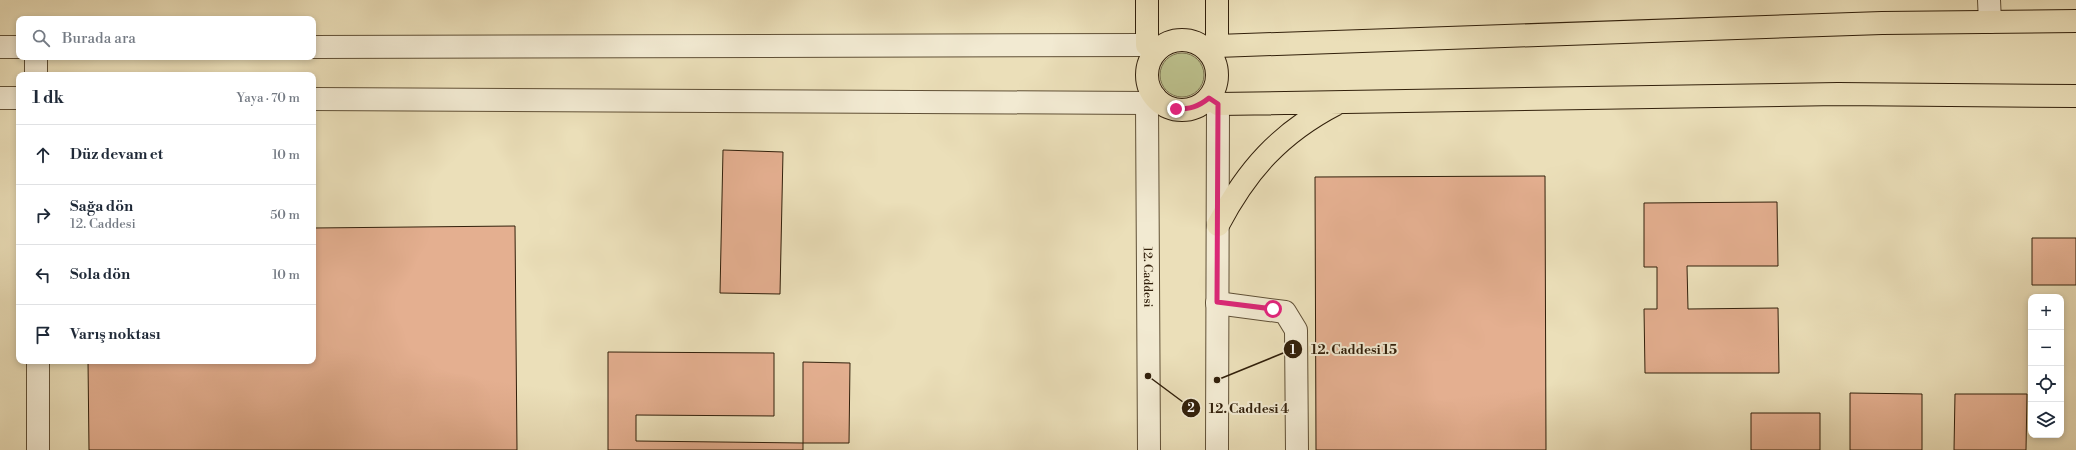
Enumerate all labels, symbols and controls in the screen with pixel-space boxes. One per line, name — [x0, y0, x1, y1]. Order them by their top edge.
search box — [16, 16, 316, 60]
icon: search — [30, 27, 52, 49]
text: Burada ara — [62, 29, 136, 48]
text: 1 dk — [32, 87, 64, 109]
text: Yaya · 70 m — [236, 90, 300, 106]
route end — [1167, 100, 1185, 118]
icon: ahead — [32, 144, 54, 166]
text: Düz devam et — [70, 145, 163, 164]
text: 10 m — [272, 147, 300, 163]
text: Sağa dön — [70, 197, 133, 216]
icon: right — [32, 204, 54, 226]
text: 50 m — [270, 207, 300, 223]
text: 12. Caddesi — [70, 216, 136, 232]
street label: 12. Caddesi — [1140, 247, 1155, 307]
icon: left — [32, 264, 54, 286]
text: Sola dön — [70, 265, 130, 284]
text: 10 m — [272, 267, 300, 283]
map controls — [2028, 294, 2064, 438]
button: + — [2028, 294, 2064, 330]
route start — [1264, 300, 1282, 318]
icon: arrive — [32, 324, 54, 346]
text: Varış noktası — [70, 325, 161, 344]
button: − — [2028, 330, 2064, 366]
callout: 12. Caddesi 15 — [1283, 337, 1405, 362]
text: 12. Caddesi 15 — [1311, 342, 1397, 358]
text: 1 — [1290, 343, 1296, 358]
button: locate — [2028, 366, 2064, 402]
callout: 12. Caddesi 4 — [1181, 395, 1298, 420]
text: 2 — [1187, 401, 1195, 416]
text: 12. Caddesi 4 — [1209, 401, 1290, 417]
button: layers — [2028, 402, 2064, 438]

